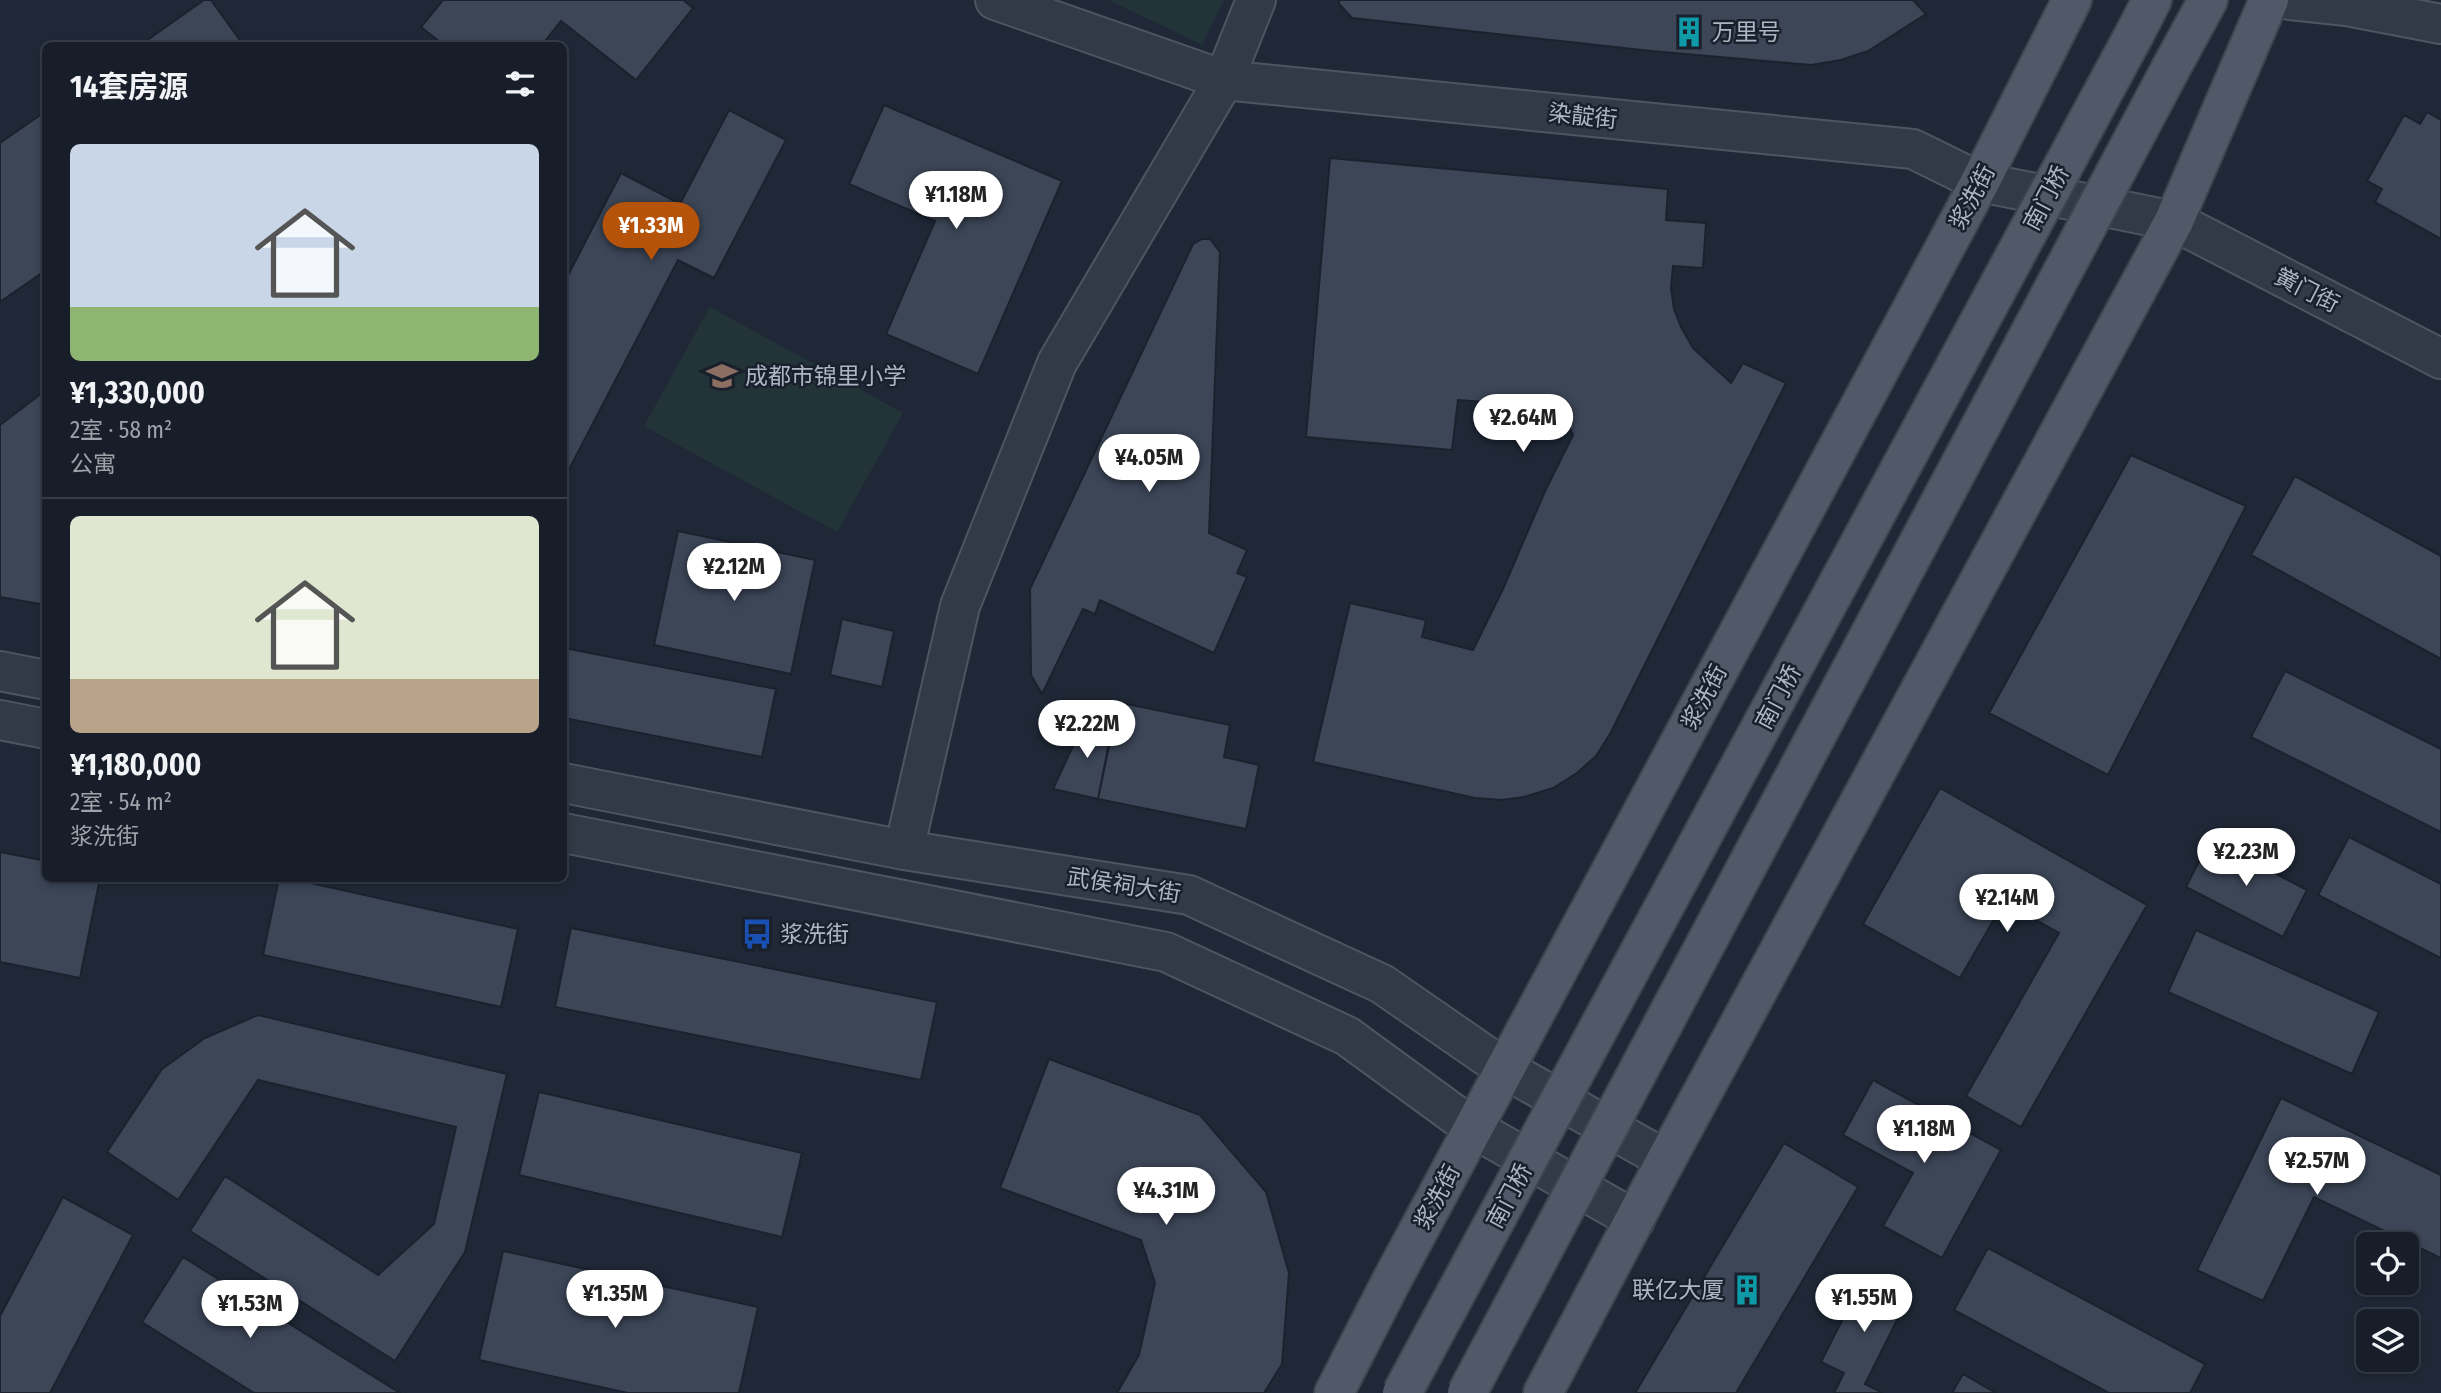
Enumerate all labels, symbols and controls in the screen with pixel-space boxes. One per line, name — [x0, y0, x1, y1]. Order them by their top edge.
building icon: 万里号 — [1672, 15, 1706, 49]
place label: 万里号 — [1712, 18, 1781, 46]
icon: filters — [501, 65, 539, 103]
text: 14套房源 — [70, 69, 188, 105]
street label: 染靛街 — [1547, 98, 1619, 134]
street label: 浆洗街 — [1943, 160, 2001, 234]
street label: 南门桥 — [2017, 161, 2075, 235]
pin: ¥1.18M — [899, 172, 1013, 231]
text: ¥1.18M — [925, 180, 987, 208]
icon: home — [242, 190, 368, 316]
pin: ¥1.33M — [594, 202, 708, 262]
text: ¥1.33M — [619, 211, 683, 239]
street label: 黉门街 — [2270, 262, 2344, 318]
school or university icon: 成都市锦里小学 — [705, 359, 739, 393]
place label: 成都市锦里小学 — [745, 362, 906, 390]
text: ¥1,330,000 — [70, 375, 205, 411]
pin: ¥2.64M — [1466, 394, 1580, 454]
text: ¥2.64M — [1489, 403, 1557, 431]
text: 2室 · 58 m² — [70, 416, 172, 444]
pin: ¥4.05M — [1092, 434, 1206, 494]
text: ¥4.05M — [1115, 443, 1183, 471]
text: 公寓 — [70, 450, 116, 478]
pin: ¥2.12M — [677, 544, 791, 603]
text: ¥2.12M — [703, 552, 765, 580]
icon: home — [242, 562, 368, 688]
street label: 浆洗街 — [1675, 660, 1733, 734]
street label: 南门桥 — [1749, 660, 1807, 734]
pin: ¥2.22M — [1030, 700, 1144, 760]
text: ¥2.22M — [1054, 709, 1120, 737]
text: ¥1,180,000 — [70, 747, 202, 783]
text: 2室 · 54 m² — [70, 788, 172, 816]
text: 浆洗街 — [70, 822, 139, 850]
pin: ¥2.23M — [2189, 828, 2303, 888]
text: ¥2.23M — [2213, 837, 2279, 865]
street label: 武侯祠大街 — [1065, 862, 1183, 908]
pin: ¥2.14M — [1950, 874, 2064, 934]
text: ¥2.14M — [1975, 883, 2039, 911]
bus stop icon: 浆洗街 — [740, 917, 774, 951]
place label: 浆洗街 — [780, 920, 849, 948]
pin: ¥1.18M — [1867, 1106, 1981, 1165]
text: ¥1.18M — [1893, 1114, 1955, 1142]
pin: ¥2.57M — [2260, 1138, 2374, 1197]
text: ¥2.57M — [2285, 1146, 2349, 1174]
street label: 南门桥 — [1480, 1159, 1538, 1233]
street label: 浆洗街 — [1408, 1160, 1466, 1234]
pin: ¥4.31M — [1109, 1168, 1223, 1227]
text: ¥4.31M — [1133, 1176, 1199, 1204]
map controls — [2356, 1232, 2419, 1372]
button: locate — [2356, 1232, 2419, 1295]
pin: ¥1.35M — [558, 1270, 672, 1330]
building icon: 联亿大厦 — [1730, 1273, 1764, 1307]
pin: ¥1.55M — [1807, 1274, 1921, 1334]
place label: 联亿大厦 — [1632, 1276, 1724, 1304]
text: ¥1.35M — [582, 1279, 648, 1307]
pin: ¥1.53M — [193, 1280, 307, 1340]
text: ¥1.55M — [1831, 1283, 1897, 1311]
text: ¥1.53M — [218, 1289, 282, 1317]
button: layers — [2356, 1309, 2419, 1372]

